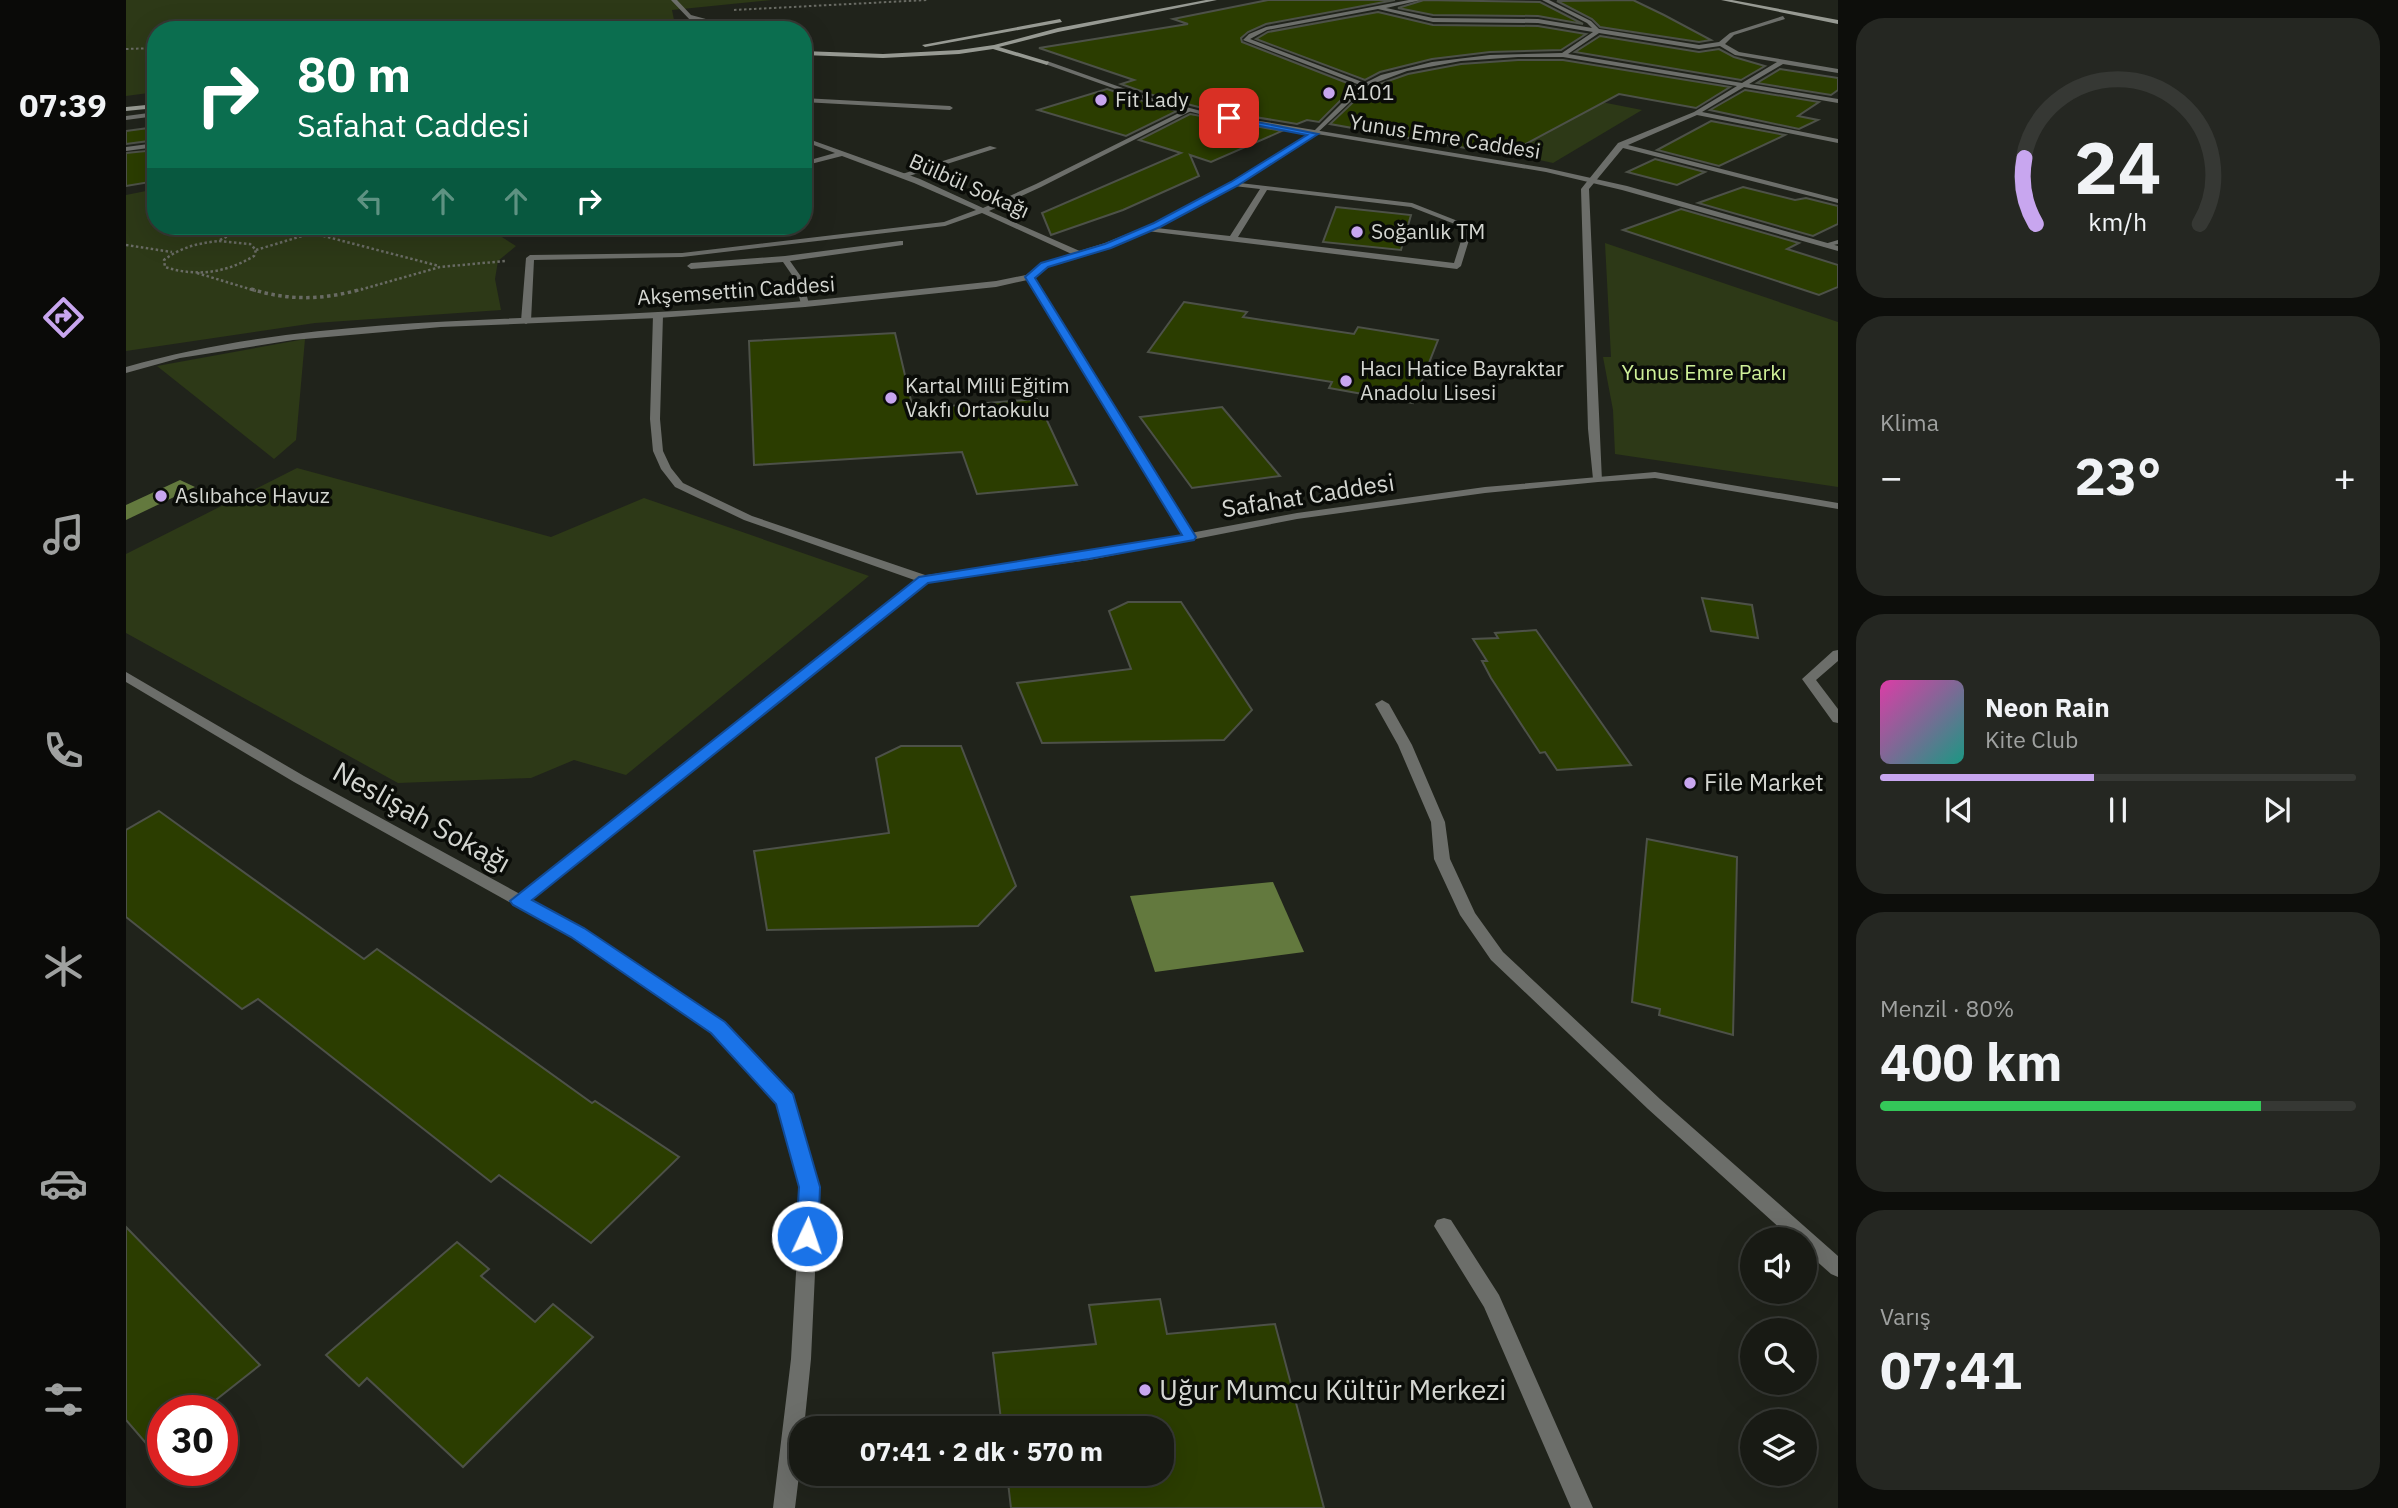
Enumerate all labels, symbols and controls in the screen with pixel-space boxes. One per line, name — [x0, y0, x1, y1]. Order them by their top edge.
text: 80 m — [297, 42, 411, 105]
icon: right — [182, 49, 273, 140]
place label: A101 — [1343, 78, 1394, 106]
text: 07:39 — [19, 84, 107, 126]
place label: Fit Lady — [1115, 85, 1189, 113]
marker: A101 — [1321, 85, 1337, 101]
pin — [1199, 88, 1259, 148]
marker: Fit Lady — [1093, 92, 1109, 108]
icon: arrive — [1210, 99, 1248, 137]
text: Safahat Caddesi — [297, 104, 529, 146]
street label: Yunus Emre Caddesi — [1348, 107, 1543, 165]
text: 24 — [2074, 119, 2162, 214]
street label: Bülbül Sokağı — [905, 146, 1034, 224]
icon: left — [351, 182, 389, 220]
icon: ahead — [424, 182, 462, 220]
icon: ahead — [497, 182, 535, 220]
icon: right — [570, 182, 608, 220]
text: km/h — [2089, 205, 2147, 238]
place label: Soğanlık TM — [1371, 217, 1485, 245]
marker: Soğanlık TM — [1349, 224, 1365, 240]
street label: Akşemsettin Caddesi — [636, 269, 836, 311]
icon: directions — [39, 293, 88, 342]
place label: Hacı Hatice Bayraktar Anadolu Lisesi — [1360, 354, 1564, 406]
park label: Yunus Emre Parkı — [1621, 358, 1787, 386]
place label: Kartal Milli Eğitim Vakfı Ortaokulu — [905, 371, 1070, 423]
marker: Hacı Hatice Bayraktar Anadolu Lisesi — [1338, 373, 1354, 389]
marker: Kartal Milli Eğitim Vakfı Ortaokulu — [883, 390, 899, 406]
text: Klima — [1880, 407, 1939, 437]
text: 23° — [2075, 442, 2161, 509]
text: − — [1880, 452, 1903, 501]
text: + — [2333, 452, 2356, 501]
street label: Safahat Caddesi — [1219, 466, 1396, 524]
place label: Aslıbahce Havuz — [175, 481, 330, 509]
marker: Aslıbahce Havuz — [153, 488, 169, 504]
icon: music — [39, 510, 88, 559]
text: Neon Rain — [1985, 690, 2110, 724]
text: Kite Club — [1985, 724, 2078, 754]
icon: phone — [39, 726, 88, 775]
street label: Neslişah Sokağı — [327, 752, 518, 881]
place label: File Market — [1704, 766, 1824, 798]
marker: File Market — [1682, 775, 1698, 791]
icon: previous — [1940, 791, 1978, 829]
icon: pause — [2099, 791, 2137, 829]
icon: next — [2258, 791, 2296, 829]
icon: climate — [39, 942, 88, 991]
text: Menzil · 80% — [1880, 993, 2014, 1023]
text: 400 km — [1880, 1028, 2062, 1095]
icon: car — [39, 1159, 88, 1208]
position arrow — [770, 1199, 844, 1273]
map controls — [1740, 1227, 1817, 1486]
button: sound — [1740, 1227, 1817, 1304]
text: Varış — [1880, 1301, 1931, 1331]
button: search — [1740, 1318, 1817, 1395]
text: 07:41 — [1880, 1336, 2022, 1403]
place label: Uğur Mumcu Kültür Merkezi — [1159, 1371, 1506, 1408]
icon: filters — [39, 1375, 88, 1424]
marker: Uğur Mumcu Kültür Merkezi — [1137, 1382, 1153, 1398]
speed limit sign: 30 — [147, 1395, 238, 1486]
button: layers — [1740, 1409, 1817, 1486]
text: 07:41 · 2 dk · 570 m — [860, 1434, 1103, 1468]

